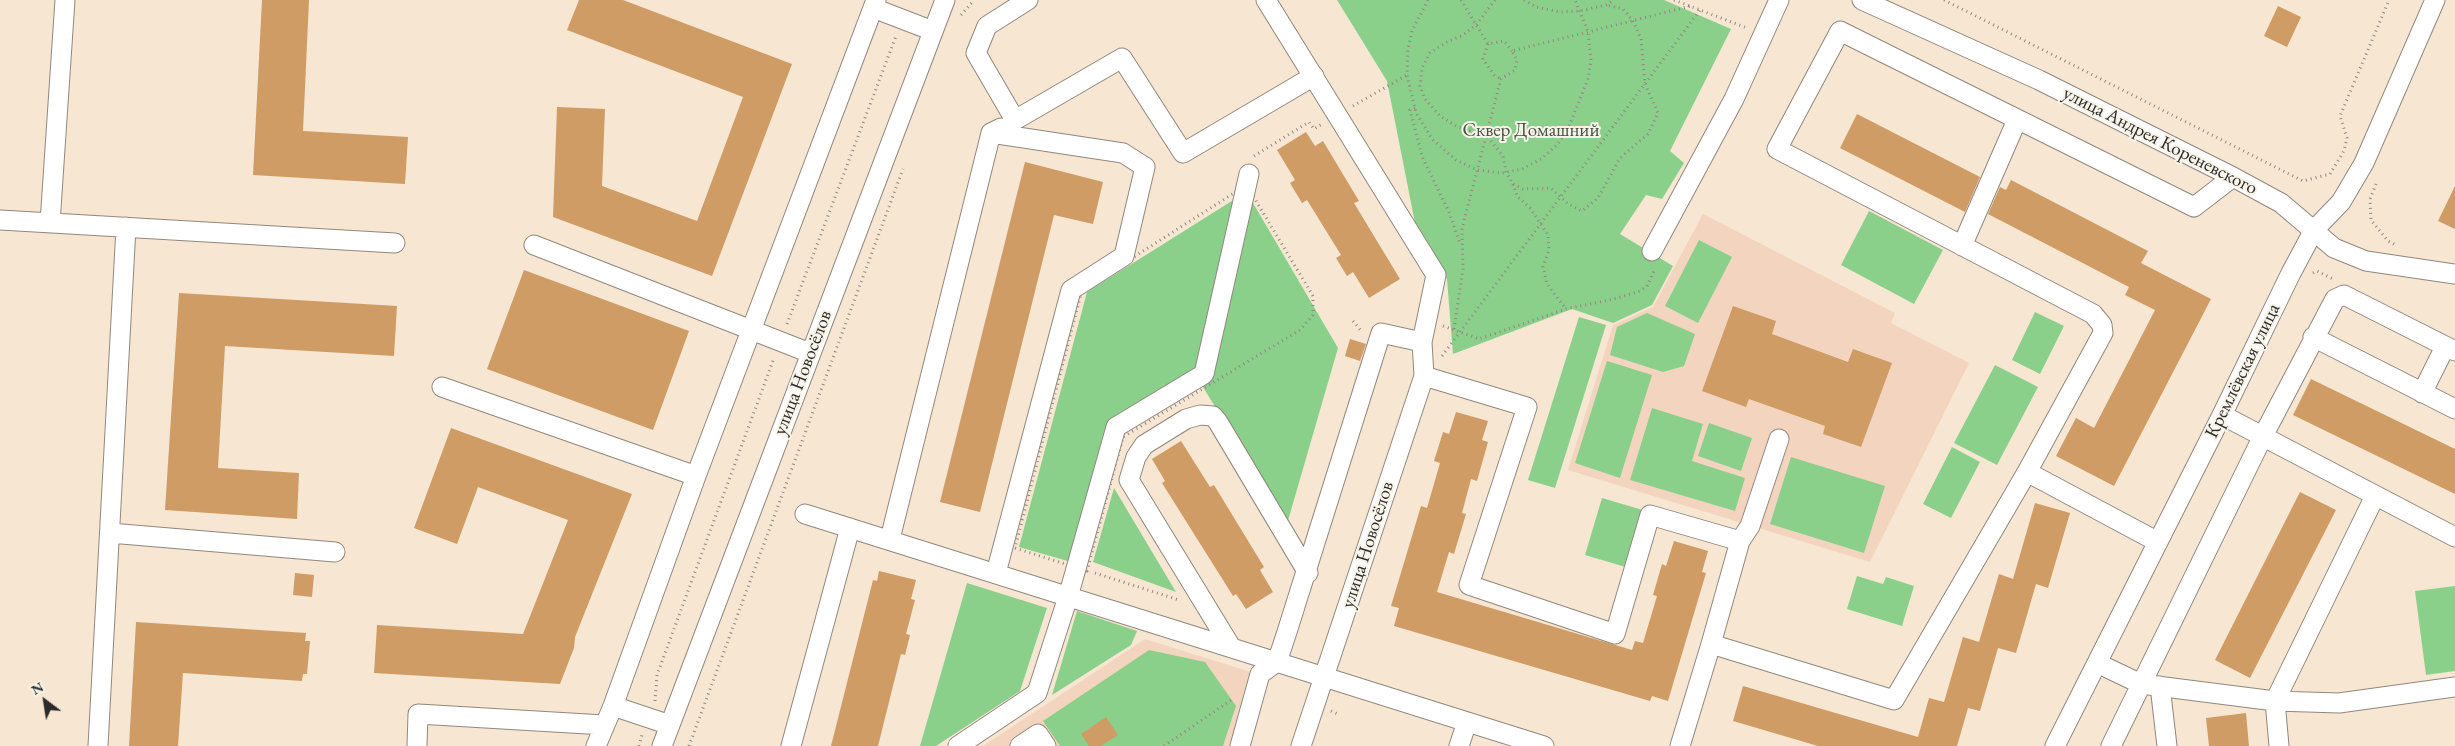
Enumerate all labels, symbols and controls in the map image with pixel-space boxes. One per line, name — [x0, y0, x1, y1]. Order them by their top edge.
street label: улица Андрея Кореневского — [2059, 82, 2261, 200]
park label: Сквер Домашний — [1463, 120, 1599, 142]
street label: Кремлёвская улица — [2201, 300, 2285, 442]
street label: улица Новосёлов — [769, 307, 837, 439]
street label: улица Новосёлов — [1337, 479, 1399, 611]
north arrow — [20, 676, 70, 726]
text: N — [28, 678, 47, 699]

